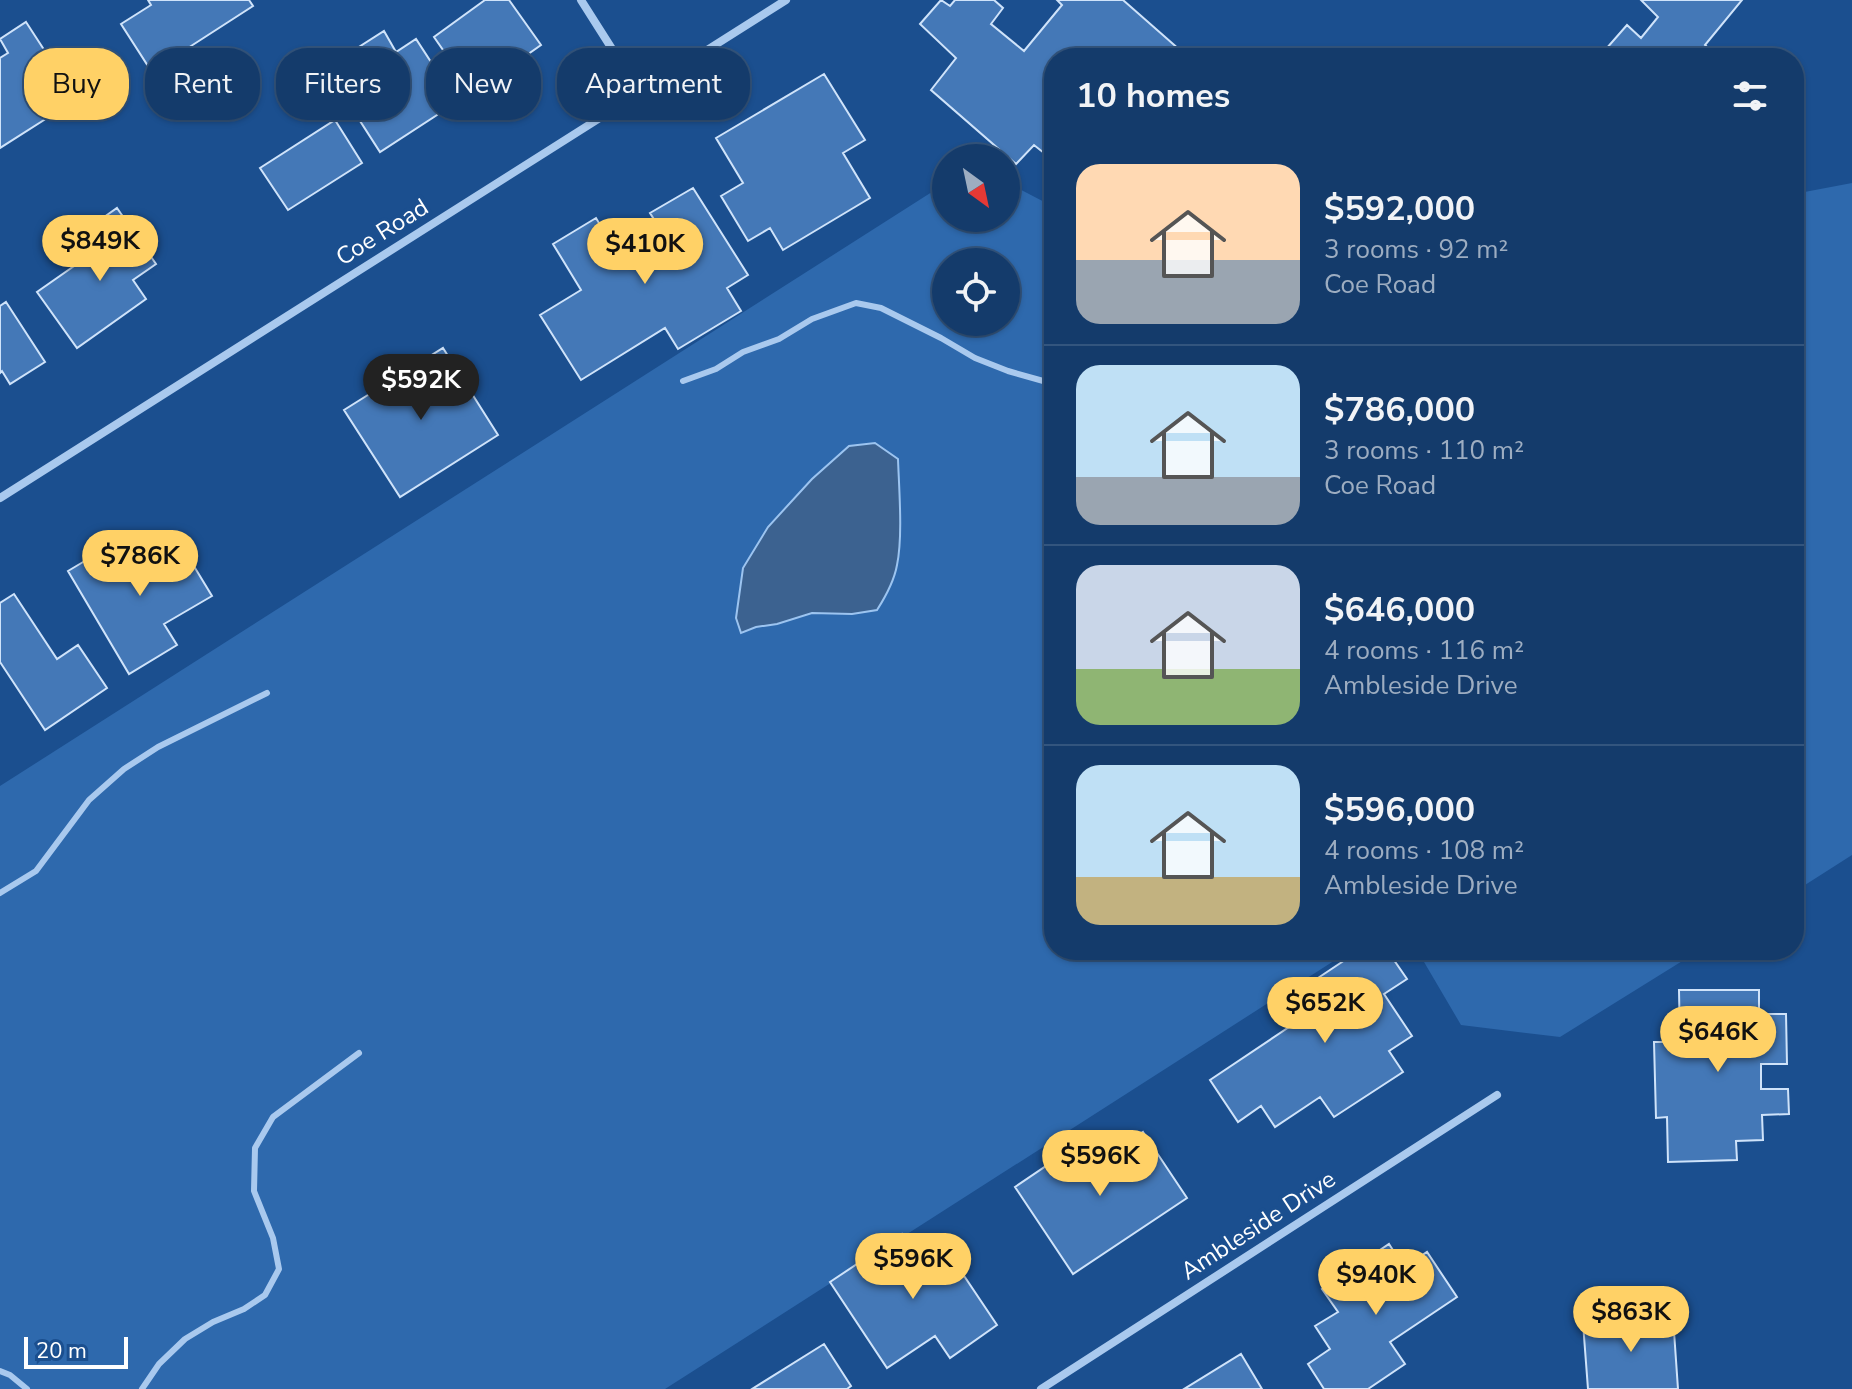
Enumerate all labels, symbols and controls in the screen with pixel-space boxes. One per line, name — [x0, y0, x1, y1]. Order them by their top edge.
chip: Buy — [24, 48, 129, 120]
chip: Rent — [145, 48, 260, 120]
chip: Filters — [276, 48, 410, 120]
chip: New — [426, 48, 541, 120]
chip: Apartment — [557, 48, 750, 120]
text: 10 homes — [1076, 73, 1230, 119]
icon: filters — [1728, 74, 1772, 118]
north arrow — [932, 144, 1020, 232]
map controls — [932, 144, 1020, 336]
text: $592,000 — [1324, 186, 1475, 232]
street label: Coe Road — [330, 191, 434, 273]
icon: home — [1140, 196, 1236, 292]
pin: $849K — [44, 215, 156, 283]
pin: $410K — [589, 218, 701, 286]
text: $849K — [60, 223, 140, 258]
text: $410K — [605, 226, 685, 261]
text: 3 rooms · 92 m² — [1324, 232, 1508, 267]
button: locate — [932, 248, 1020, 336]
text: Coe Road — [1324, 267, 1436, 302]
pin: $592K — [365, 354, 477, 422]
text: $592K — [381, 362, 461, 397]
text: $786,000 — [1324, 387, 1475, 433]
icon: home — [1140, 397, 1236, 493]
text: 3 rooms · 110 m² — [1324, 433, 1524, 468]
text: Coe Road — [1324, 468, 1436, 503]
pin: $786K — [84, 530, 196, 598]
text: $786K — [100, 538, 180, 573]
text: $646,000 — [1324, 587, 1475, 633]
icon: home — [1140, 597, 1236, 693]
text: 4 rooms · 116 m² — [1324, 633, 1524, 668]
text: Ambleside Drive — [1324, 668, 1518, 703]
text: $596,000 — [1324, 787, 1475, 833]
icon: home — [1140, 797, 1236, 893]
text: 4 rooms · 108 m² — [1324, 833, 1524, 868]
text: Ambleside Drive — [1324, 868, 1518, 903]
pin: $652K — [1269, 977, 1381, 1045]
text: $652K — [1285, 985, 1365, 1020]
pin: $646K — [1662, 1006, 1774, 1074]
text: $646K — [1678, 1014, 1758, 1049]
pin: $596K — [1044, 1130, 1156, 1198]
text: $596K — [1060, 1138, 1140, 1173]
street label: Ambleside Drive — [1174, 1163, 1342, 1287]
pin: $596K — [857, 1233, 969, 1301]
text: $596K — [873, 1241, 953, 1276]
pin: $940K — [1320, 1249, 1432, 1317]
text: $940K — [1336, 1257, 1416, 1292]
pin: $863K — [1575, 1286, 1687, 1354]
text: $863K — [1591, 1294, 1671, 1329]
scale bar — [24, 1333, 128, 1369]
text: 20 m — [36, 1336, 87, 1366]

